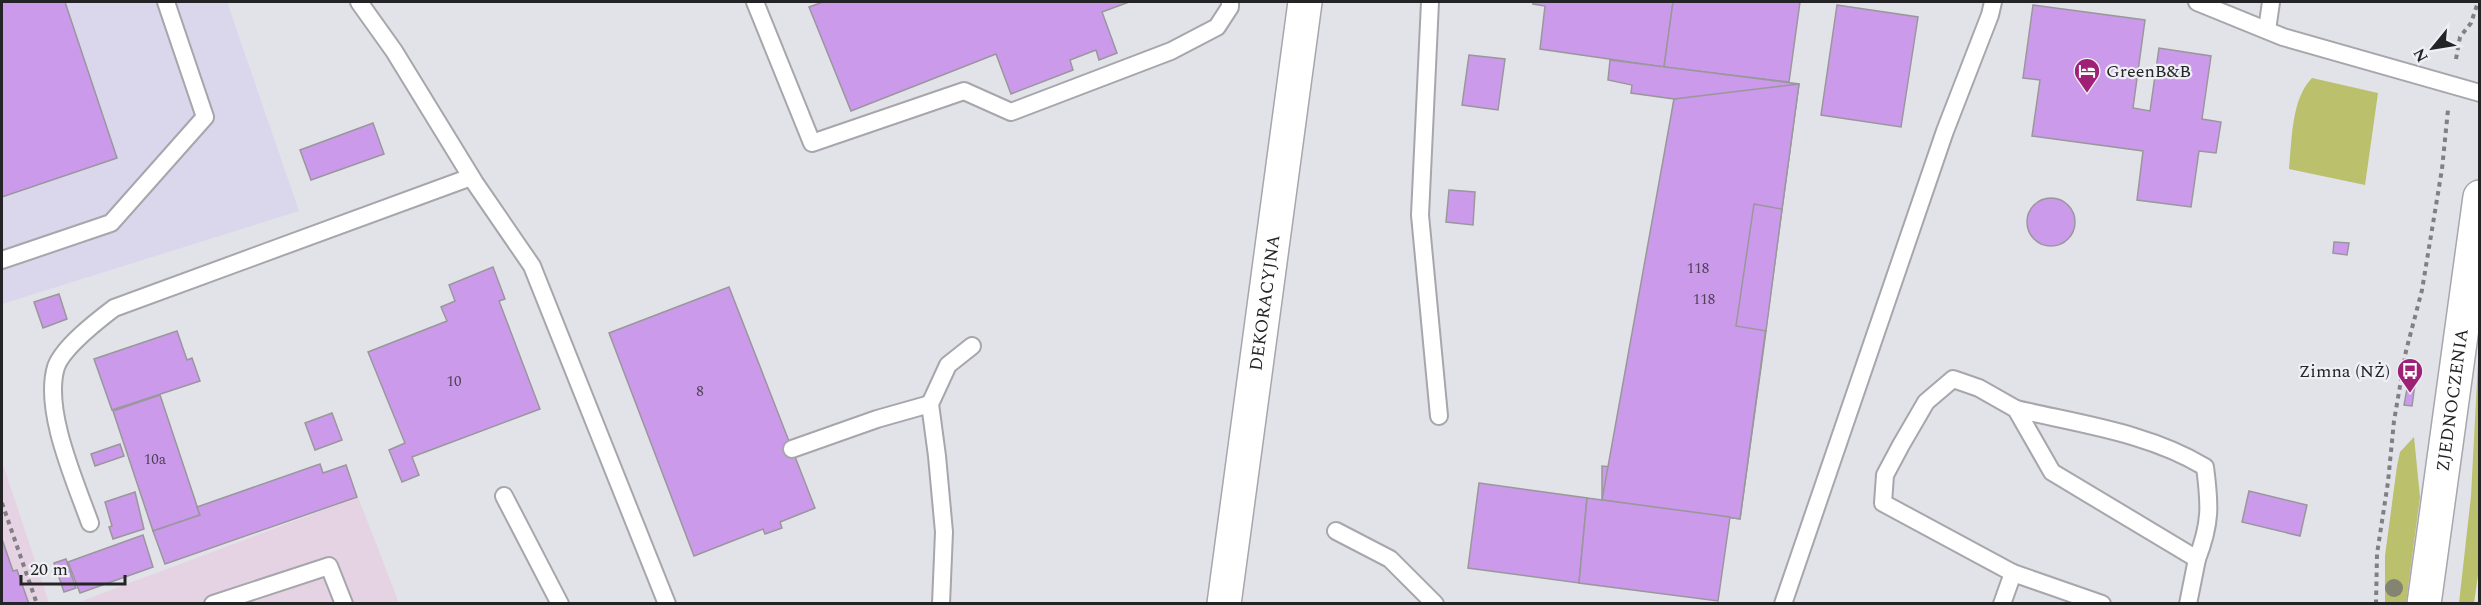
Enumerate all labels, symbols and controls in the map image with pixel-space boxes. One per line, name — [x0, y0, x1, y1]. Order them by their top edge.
north arrow — [2403, 18, 2463, 78]
text: N — [2407, 43, 2435, 67]
hotel icon: GreenB&B — [2072, 56, 2102, 94]
place label: GreenB&B — [2106, 58, 2191, 85]
street label: DEKORACYJNA — [1243, 233, 1288, 373]
house number: 118 — [1687, 257, 1709, 280]
house number: 118 — [1693, 288, 1715, 311]
street label: ZJEDNOCZENIA — [2429, 327, 2476, 473]
bus stop icon: Zimna (NŻ) — [2395, 356, 2425, 394]
place label: Zimna (NŻ) — [2299, 358, 2390, 385]
house number: 10 — [446, 370, 462, 393]
house number: 8 — [696, 380, 704, 403]
house number: 10a — [144, 448, 167, 471]
scale bar — [21, 548, 124, 586]
text: 20 m — [30, 556, 68, 583]

